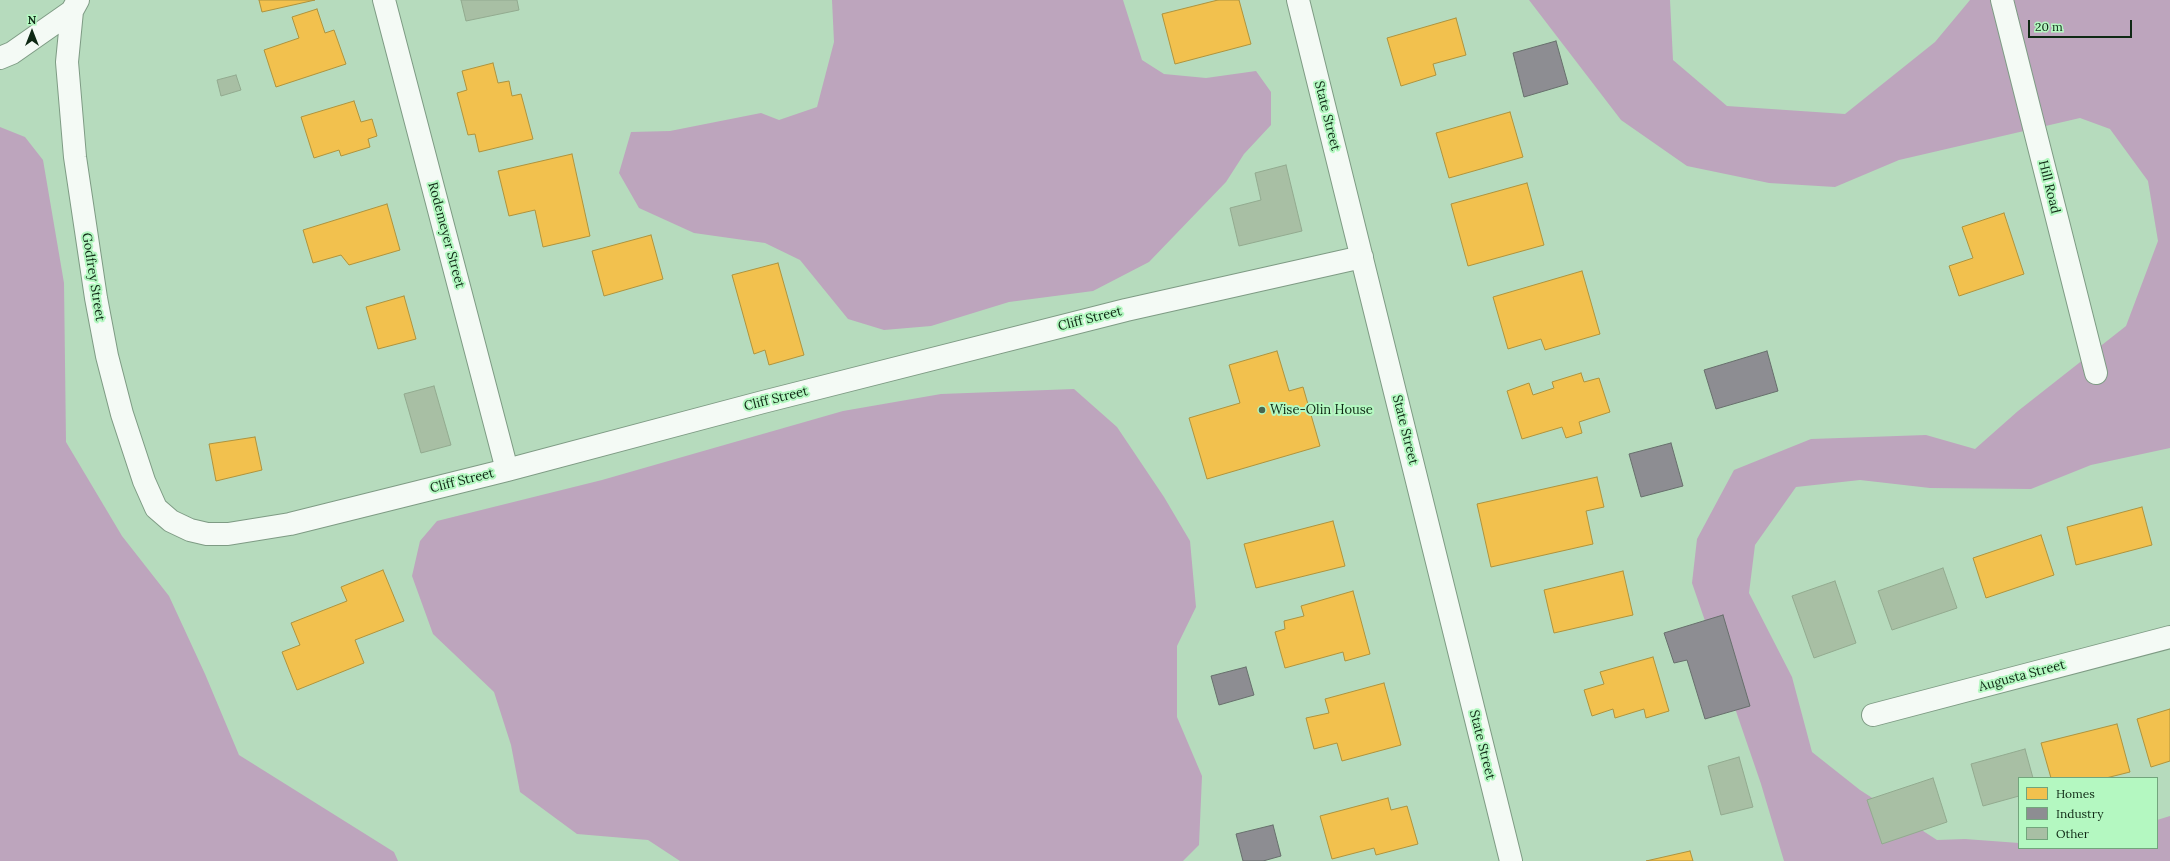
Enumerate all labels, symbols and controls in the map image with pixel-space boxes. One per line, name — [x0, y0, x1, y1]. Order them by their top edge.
north arrow — [12, 12, 52, 52]
scale bar — [2030, 12, 2134, 38]
text: N — [28, 13, 36, 27]
text: 20 m — [2035, 19, 2063, 34]
street label: State Street — [1311, 80, 1343, 152]
street label: Hill Road — [2035, 159, 2063, 215]
street label: Rodemeyer Street — [424, 180, 468, 290]
street label: Godfrey Street — [78, 232, 108, 322]
street label: Cliff Street — [1056, 304, 1124, 334]
street label: Cliff Street — [742, 384, 810, 414]
street label: State Street — [1389, 394, 1421, 466]
place label: Wise-Olin House — [1270, 402, 1373, 418]
marker: Wise-Olin House — [1257, 405, 1267, 415]
street label: Cliff Street — [428, 466, 496, 496]
street label: Augusta Street — [1977, 657, 2067, 695]
street label: State Street — [1466, 709, 1498, 781]
legend — [2018, 777, 2158, 849]
text: Homes — [2056, 786, 2095, 801]
text: Industry — [2056, 806, 2103, 821]
text: Other — [2056, 826, 2089, 841]

